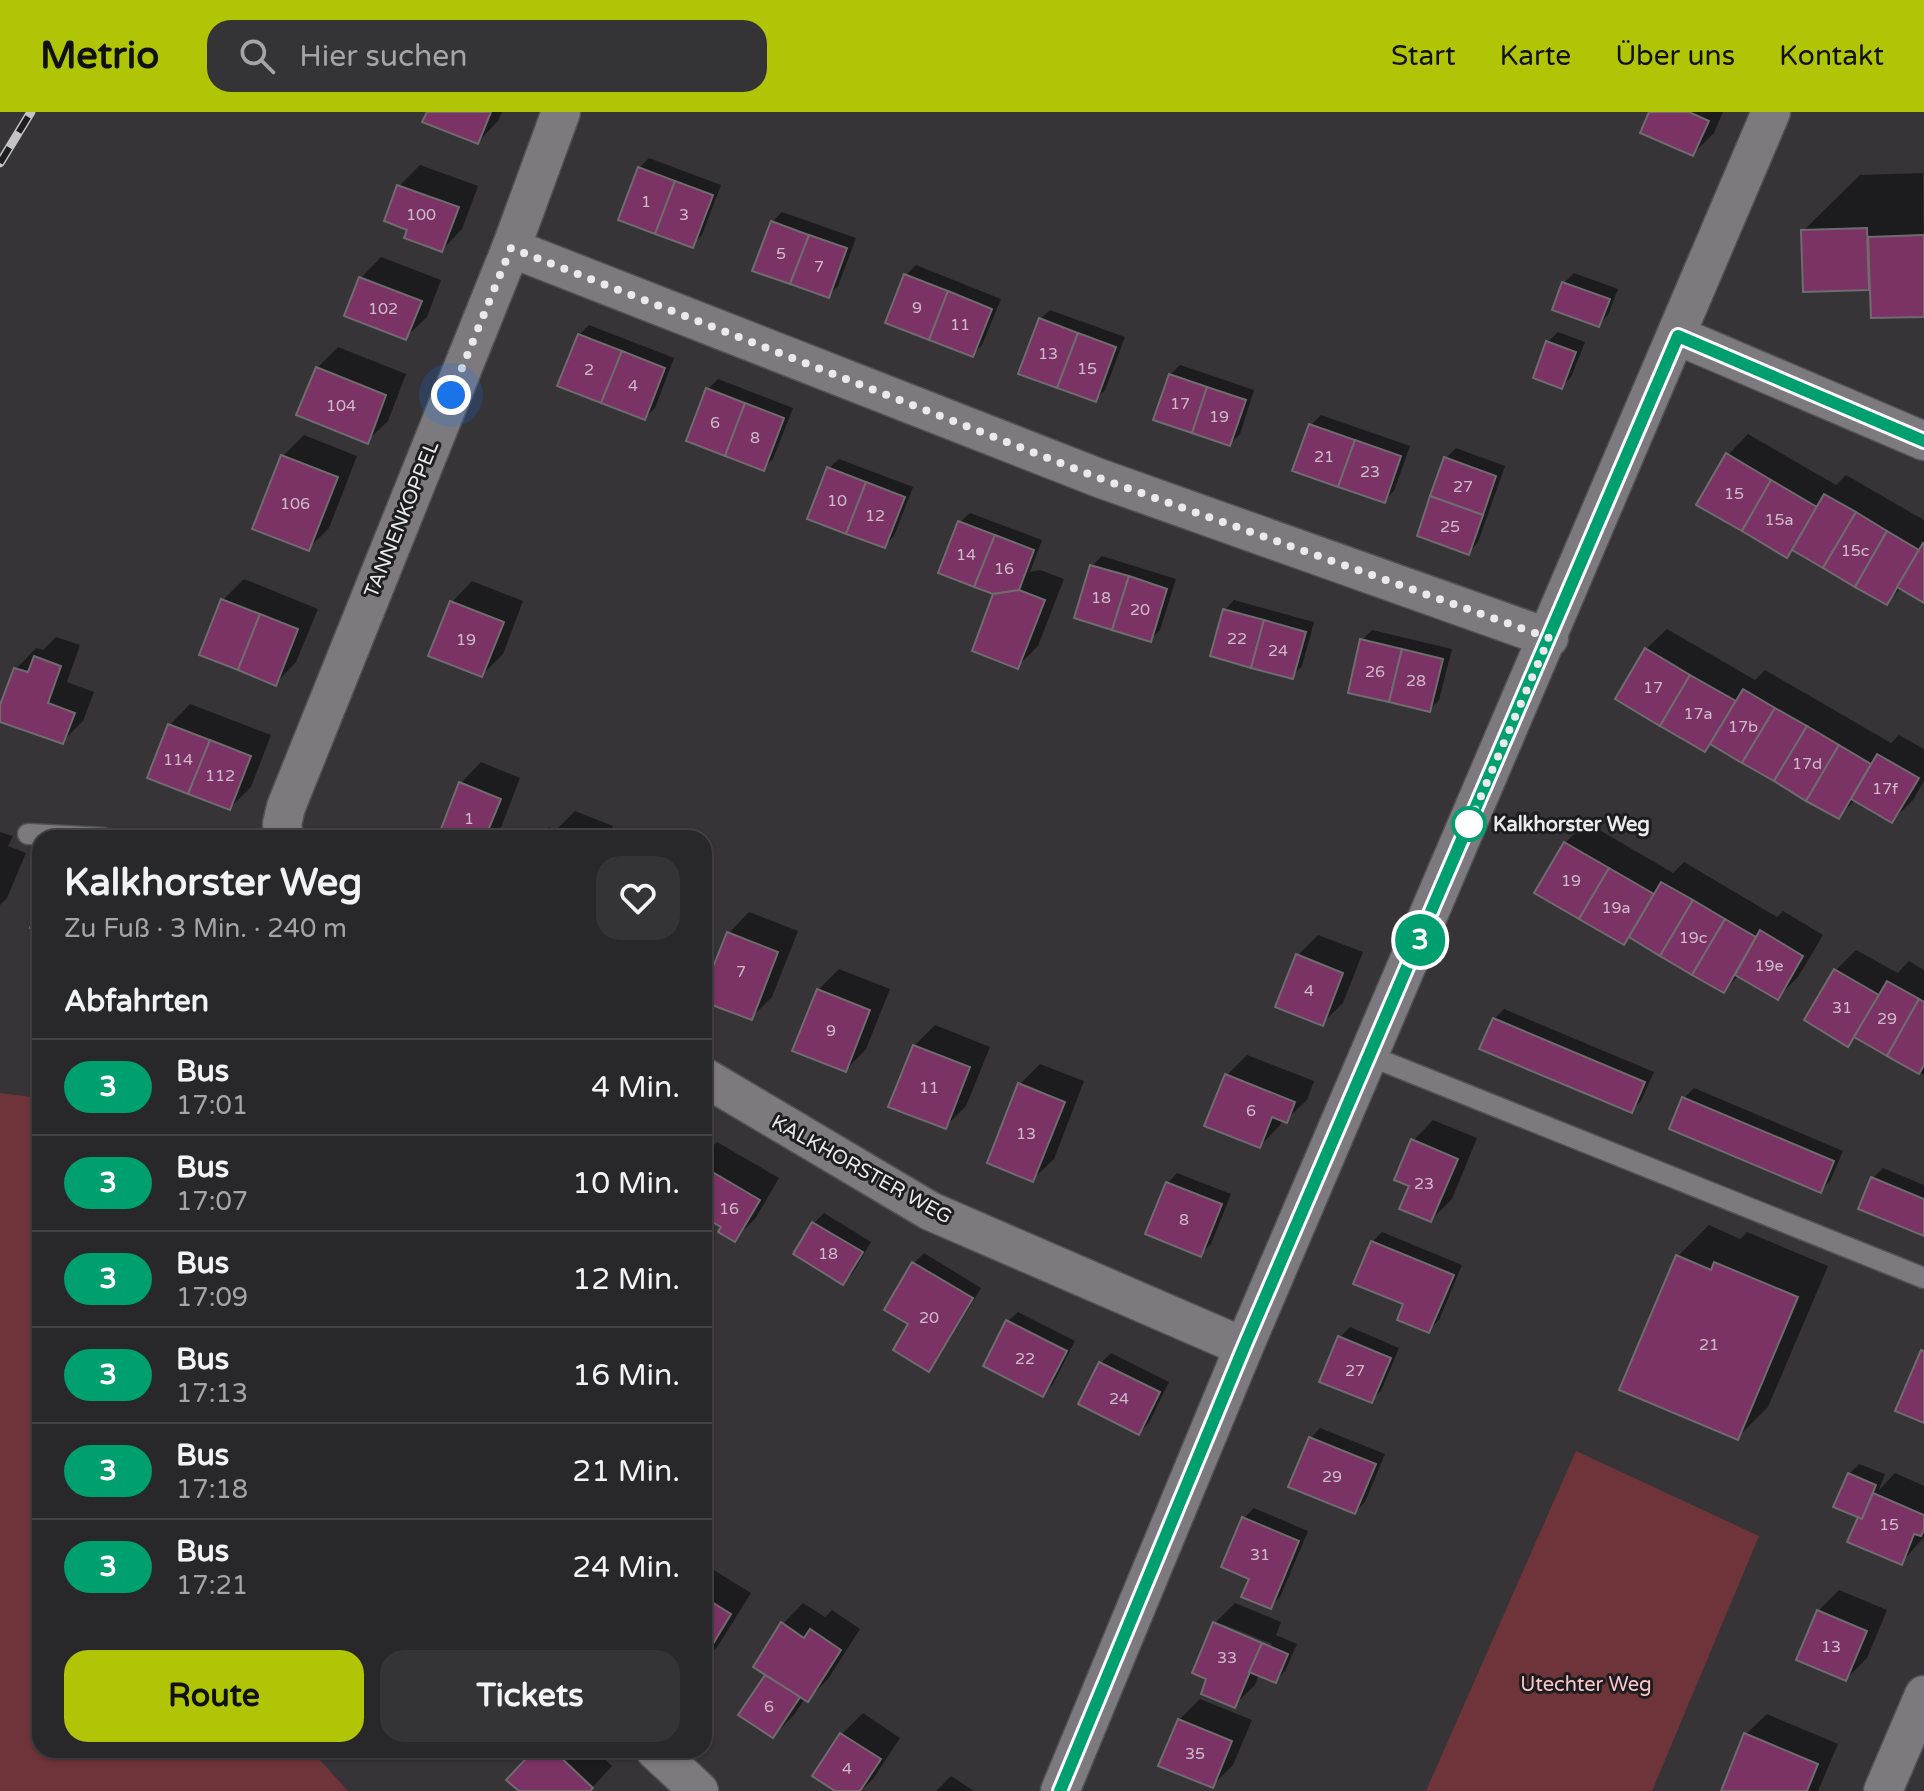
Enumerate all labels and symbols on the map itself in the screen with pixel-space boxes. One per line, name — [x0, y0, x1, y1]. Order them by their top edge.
house number: 1 — [641, 192, 651, 212]
house number: 100 — [406, 205, 436, 225]
house number: 3 — [679, 205, 689, 225]
house number: 5 — [776, 244, 786, 264]
house number: 7 — [814, 257, 824, 277]
house number: 9 — [912, 298, 922, 318]
house number: 102 — [368, 299, 398, 319]
house number: 11 — [950, 315, 970, 335]
house number: 13 — [1038, 344, 1058, 364]
house number: 15 — [1077, 359, 1097, 379]
house number: 2 — [584, 360, 594, 380]
your location — [431, 375, 471, 415]
house number: 4 — [628, 376, 638, 396]
house number: 17 — [1170, 394, 1190, 414]
house number: 104 — [326, 396, 356, 416]
house number: 19 — [1209, 407, 1229, 427]
house number: 6 — [710, 413, 720, 433]
house number: 8 — [750, 428, 760, 448]
street label: TANNENKOPPEL — [360, 437, 445, 601]
house number: 21 — [1314, 447, 1334, 467]
house number: 23 — [1360, 462, 1380, 482]
house number: 27 — [1453, 477, 1473, 497]
house number: 15 — [1724, 484, 1744, 504]
house number: 10 — [827, 491, 847, 511]
house number: 106 — [280, 494, 310, 514]
house number: 12 — [865, 506, 885, 526]
house number: 15a — [1764, 510, 1794, 530]
house number: 25 — [1440, 517, 1460, 537]
house number: 15c — [1841, 541, 1869, 561]
house number: 14 — [956, 545, 976, 565]
house number: 16 — [994, 559, 1014, 579]
house number: 18 — [1091, 588, 1111, 608]
house number: 20 — [1130, 600, 1150, 620]
house number: 22 — [1227, 629, 1247, 649]
house number: 19 — [456, 630, 476, 650]
house number: 24 — [1268, 641, 1288, 661]
house number: 26 — [1365, 662, 1385, 682]
house number: 28 — [1406, 671, 1426, 691]
house number: 17 — [1643, 678, 1663, 698]
house number: 17a — [1683, 704, 1713, 724]
house number: 17b — [1728, 717, 1758, 737]
house number: 114 — [163, 750, 193, 770]
house number: 17d — [1792, 754, 1822, 774]
house number: 112 — [205, 766, 235, 786]
house number: 17f — [1872, 779, 1899, 799]
marker: Kalkhorster Weg — [1452, 807, 1486, 841]
house number: 1 — [464, 809, 474, 829]
place label: Kalkhorster Weg — [1493, 813, 1650, 837]
house number: 19 — [1561, 871, 1581, 891]
house number: 19a — [1601, 898, 1631, 918]
line badge: 3 — [1394, 914, 1446, 966]
house number: 19c — [1679, 928, 1707, 948]
house number: 19e — [1754, 956, 1784, 976]
house number: 7 — [736, 962, 746, 982]
house number: 4 — [1304, 981, 1314, 1001]
house number: 31 — [1832, 998, 1852, 1018]
house number: 29 — [1877, 1009, 1897, 1029]
house number: 9 — [826, 1021, 836, 1041]
house number: 11 — [919, 1078, 939, 1098]
house number: 6 — [1246, 1101, 1256, 1121]
street label: KALKHORSTER WEG — [767, 1110, 956, 1229]
house number: 13 — [1016, 1124, 1036, 1144]
house number: 23 — [1414, 1174, 1434, 1194]
house number: 16 — [719, 1199, 739, 1219]
house number: 8 — [1179, 1210, 1189, 1230]
house number: 18 — [818, 1244, 838, 1264]
house number: 20 — [919, 1308, 939, 1328]
house number: 21 — [1699, 1335, 1719, 1355]
house number: 22 — [1015, 1349, 1035, 1369]
house number: 27 — [1345, 1361, 1365, 1381]
house number: 24 — [1109, 1389, 1129, 1409]
house number: 29 — [1322, 1467, 1342, 1487]
house number: 15 — [1879, 1515, 1899, 1535]
house number: 31 — [1250, 1545, 1270, 1565]
house number: 13 — [1821, 1637, 1841, 1657]
house number: 33 — [1217, 1648, 1237, 1668]
park label: Utechter Weg — [1520, 1673, 1652, 1697]
house number: 6 — [764, 1697, 774, 1717]
house number: 35 — [1185, 1744, 1205, 1764]
house number: 4 — [842, 1759, 852, 1779]

